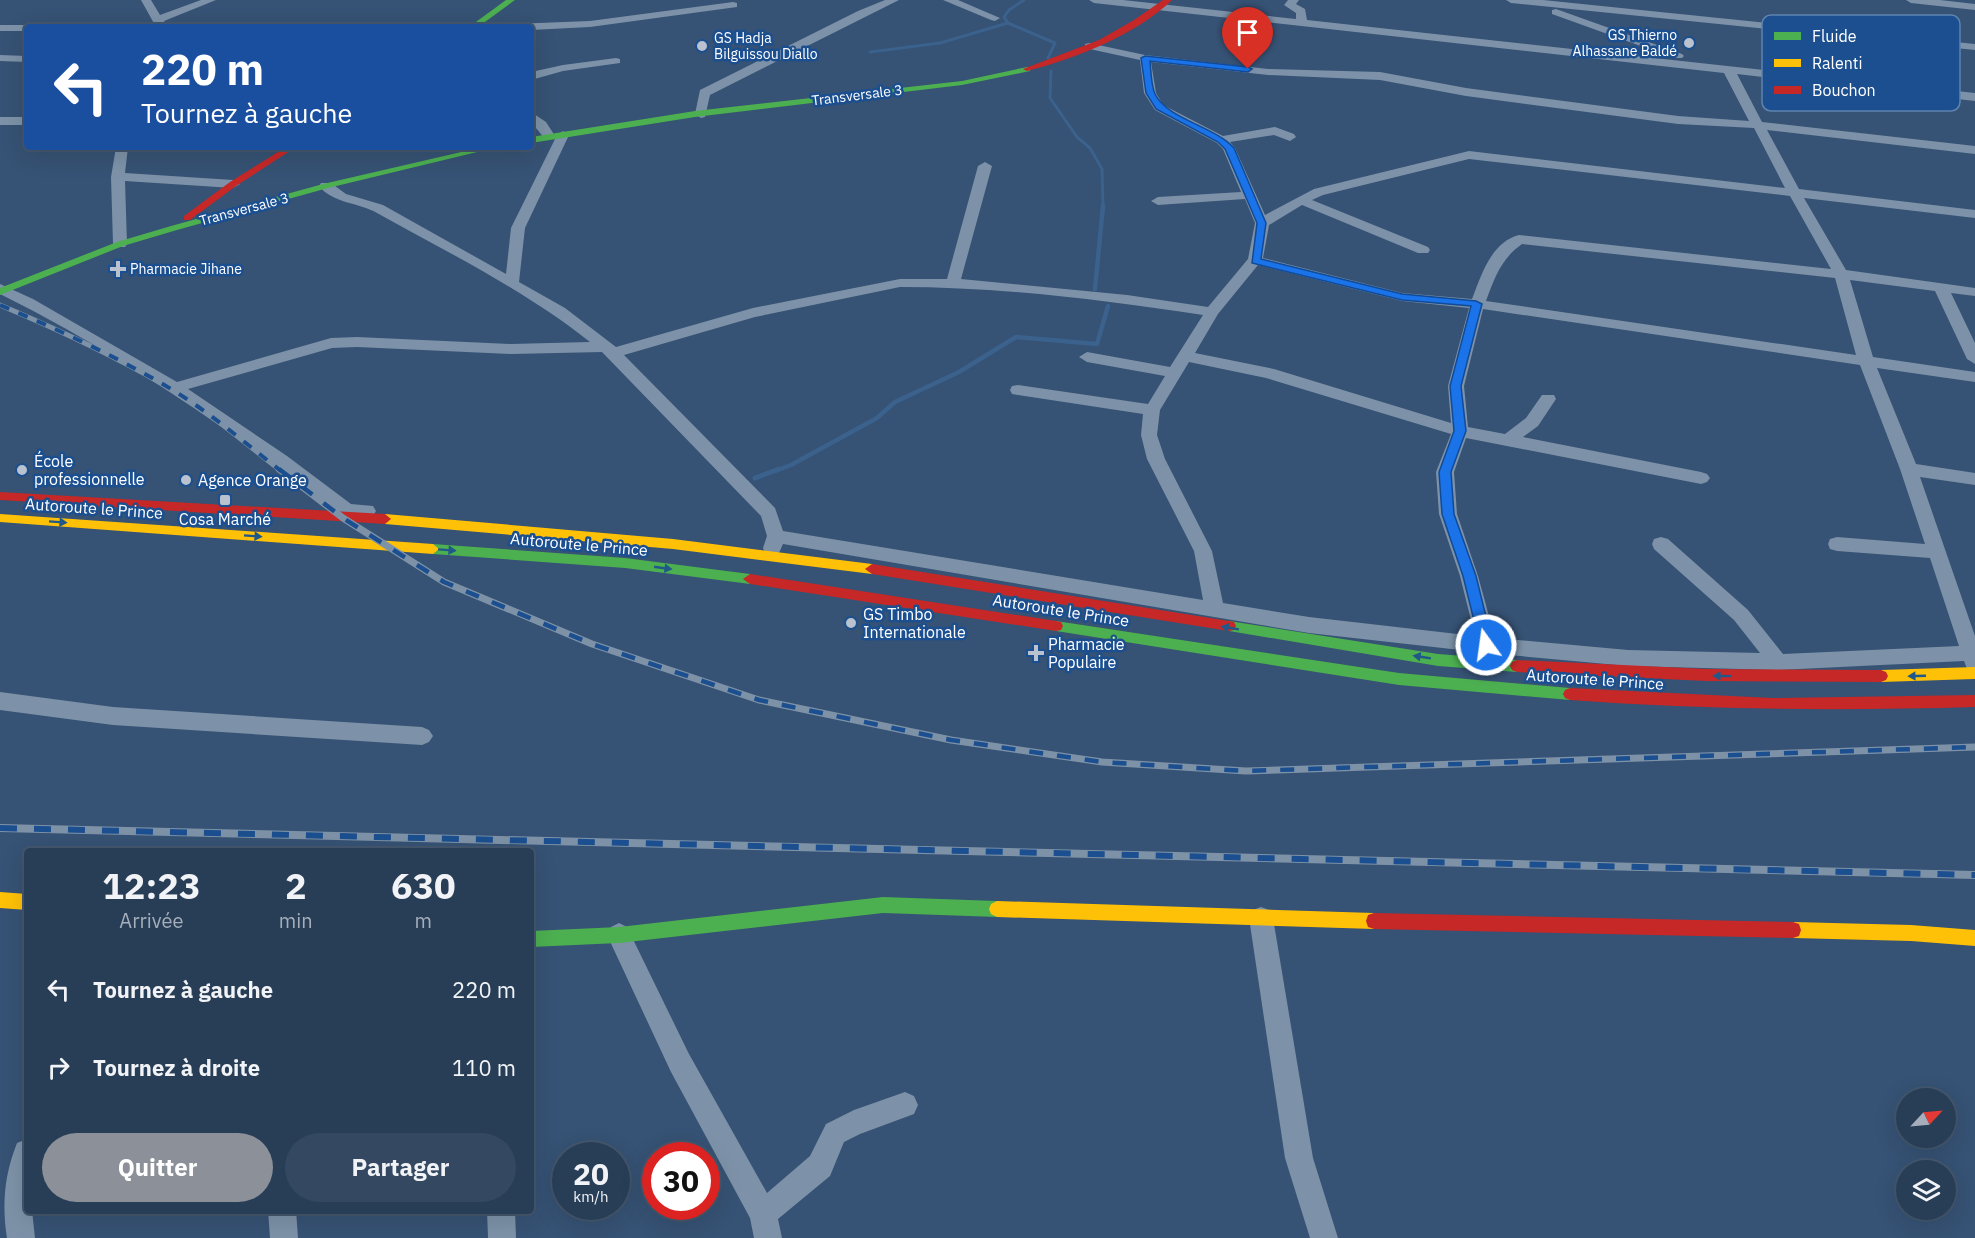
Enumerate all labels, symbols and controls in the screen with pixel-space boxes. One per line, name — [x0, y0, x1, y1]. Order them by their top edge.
pin — [1222, 7, 1273, 69]
legend — [1762, 15, 1960, 111]
icon: arrive — [1231, 16, 1264, 49]
place label: GS Thierno Alhassane Baldé — [1573, 26, 1677, 60]
text: Fluide — [1812, 26, 1857, 46]
place label: GS Hadja Bilguissou Diallo — [714, 29, 818, 63]
marker: GS Thierno Alhassane Baldé — [1682, 36, 1696, 50]
marker: GS Hadja Bilguissou Diallo — [695, 39, 709, 53]
text: 220 m — [141, 42, 264, 97]
icon: left — [42, 48, 120, 126]
text: Ralenti — [1812, 53, 1862, 73]
street label: Transversale 3 — [810, 80, 904, 110]
text: Bouchon — [1812, 80, 1876, 100]
text: Tournez à gauche — [141, 95, 352, 130]
street label: Transversale 3 — [197, 188, 291, 230]
place label: Pharmacie Jihane — [130, 260, 242, 278]
marker: Pharmacie Jihane — [111, 262, 125, 276]
place label: École professionnelle — [34, 450, 145, 489]
marker: École professionnelle — [15, 463, 29, 477]
place label: Agence Orange — [198, 470, 307, 490]
marker: Agence Orange — [179, 473, 193, 487]
street label: Autoroute le Prince — [24, 493, 164, 523]
marker: Cosa Marché — [218, 493, 232, 507]
place label: Cosa Marché — [179, 509, 271, 529]
one-way arrow — [49, 517, 68, 527]
street label: Autoroute le Prince — [509, 528, 649, 560]
one-way arrow — [243, 531, 262, 541]
one-way arrow — [438, 545, 457, 555]
one-way arrow — [653, 563, 672, 572]
street label: Autoroute le Prince — [991, 589, 1131, 631]
place label: GS Timbo Internationale — [863, 604, 966, 642]
position arrow — [1454, 613, 1518, 677]
marker: GS Timbo Internationale — [844, 616, 858, 630]
one-way arrow — [1220, 623, 1239, 632]
place label: Pharmacie Populaire — [1048, 634, 1125, 672]
marker: Pharmacie Populaire — [1029, 646, 1043, 660]
one-way arrow — [1413, 653, 1432, 662]
street label: Autoroute le Prince — [1525, 664, 1665, 694]
one-way arrow — [1907, 671, 1926, 680]
one-way arrow — [1712, 672, 1731, 681]
text: 12:23 — [102, 862, 201, 909]
text: 2 — [285, 862, 307, 909]
text: 630 — [391, 862, 456, 909]
text: Arrivée — [119, 907, 183, 934]
text: min — [279, 907, 313, 934]
text: m — [415, 907, 432, 934]
icon: left — [42, 973, 75, 1006]
text: Tournez à gauche — [93, 975, 273, 1004]
text: 220 m — [452, 975, 516, 1004]
icon: right — [42, 1051, 75, 1084]
text: Tournez à droite — [93, 1053, 260, 1082]
text: 110 m — [452, 1053, 516, 1082]
north arrow — [1896, 1088, 1956, 1148]
map controls — [1896, 1088, 1956, 1220]
button: Quitter — [42, 1133, 273, 1202]
button: Partager — [285, 1133, 516, 1202]
speed limit sign: 30 — [642, 1142, 720, 1220]
text: 20 — [573, 1154, 609, 1193]
button: layers — [1896, 1160, 1956, 1220]
text: km/h — [573, 1187, 609, 1206]

